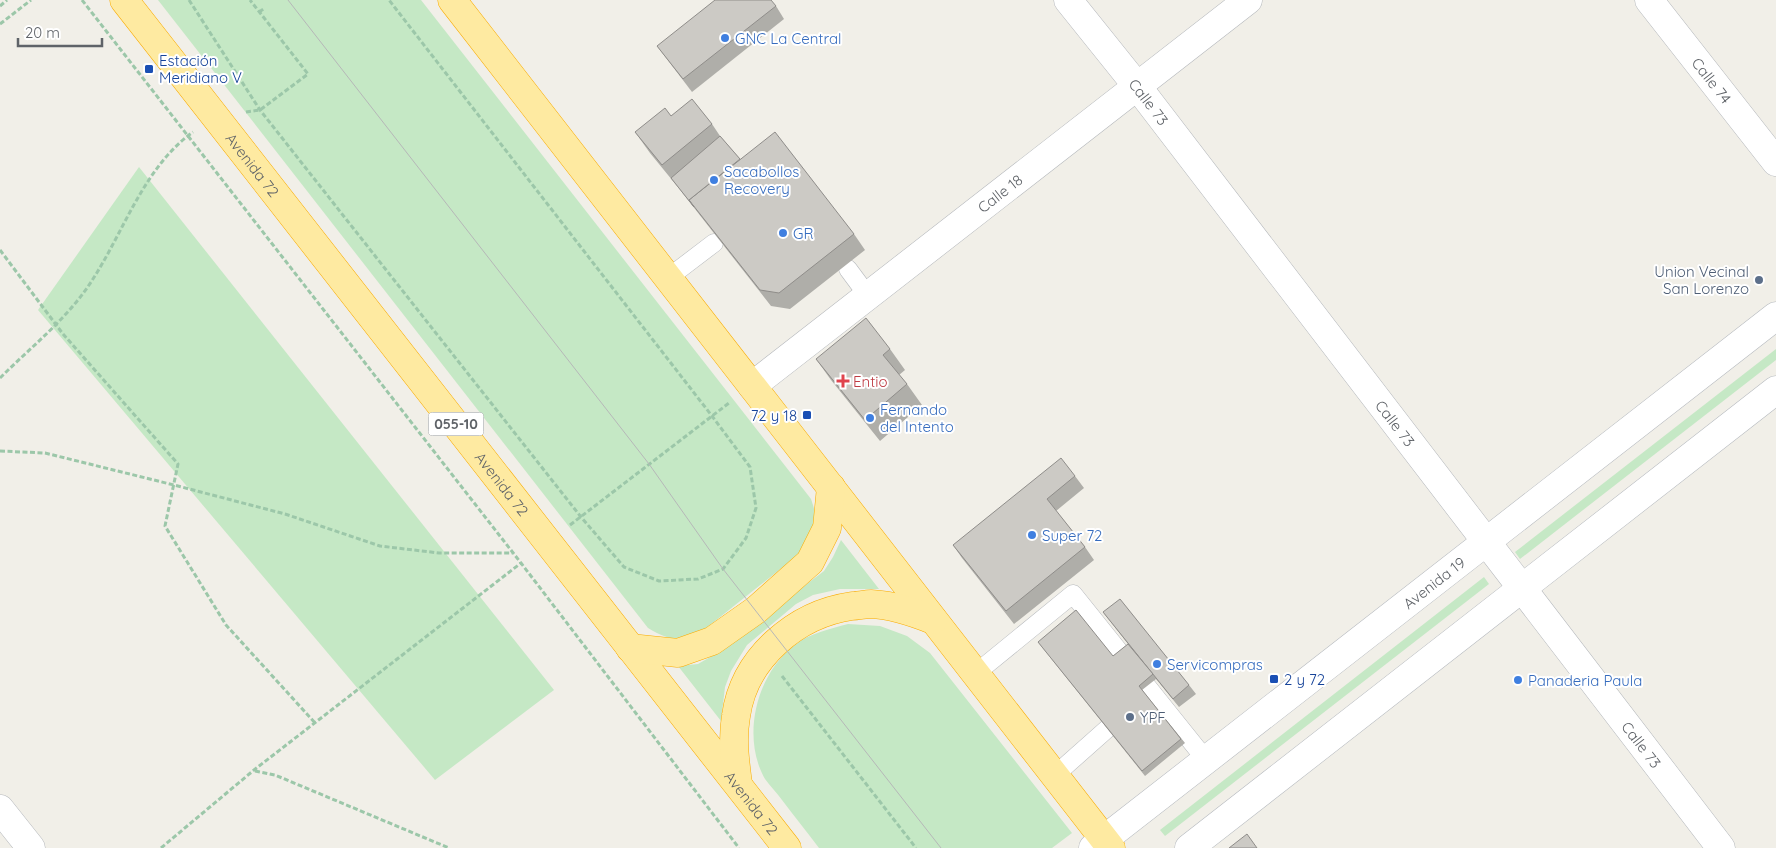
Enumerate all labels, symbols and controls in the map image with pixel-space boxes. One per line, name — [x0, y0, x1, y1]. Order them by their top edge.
scale bar — [18, 15, 101, 47]
text: 20 m — [25, 23, 60, 42]
place label: GNC La Central — [735, 29, 842, 48]
marker: GNC La Central — [719, 32, 731, 44]
place label: Estación Meridiano V — [159, 51, 242, 87]
street label: Calle 74 — [1688, 53, 1736, 107]
marker: Estación Meridiano V — [143, 63, 155, 75]
street label: Calle 73 — [1125, 74, 1173, 129]
street label: Avenida 72 — [222, 129, 284, 200]
place label: Sacabollos Recovery — [724, 162, 799, 198]
street label: Calle 18 — [973, 170, 1026, 217]
marker: Sacabollos Recovery — [708, 174, 720, 186]
place label: GR — [793, 224, 813, 243]
marker: GR — [777, 227, 789, 239]
place label: Union Vecinal San Lorenzo — [1654, 262, 1749, 298]
marker: Union Vecinal San Lorenzo — [1753, 274, 1765, 286]
place label: Entio — [853, 372, 888, 391]
marker: Entio — [837, 375, 849, 387]
street label: Calle 73 — [1371, 396, 1419, 450]
place label: Fernando del Intento — [880, 400, 954, 436]
place label: 72 y 18 — [751, 406, 797, 425]
marker: 72 y 18 — [801, 409, 813, 421]
road number: 055-10 — [428, 412, 484, 436]
marker: Fernando del Intento — [864, 412, 876, 424]
street label: Avenida 72 — [471, 448, 533, 519]
place label: Super 72 — [1042, 526, 1102, 545]
marker: Super 72 — [1026, 529, 1038, 541]
street label: Avenida 19 — [1399, 552, 1469, 613]
place label: Servicompras — [1167, 655, 1263, 674]
marker: Servicompras — [1151, 658, 1163, 670]
place label: 2 y 72 — [1284, 670, 1325, 689]
place label: Panaderia Paula — [1528, 671, 1642, 690]
marker: 2 y 72 — [1268, 673, 1280, 685]
marker: Panaderia Paula — [1512, 674, 1524, 686]
place label: YPF — [1140, 708, 1166, 727]
marker: YPF — [1124, 711, 1136, 723]
street label: Calle 73 — [1618, 717, 1666, 772]
street label: Avenida 72 — [721, 767, 782, 838]

